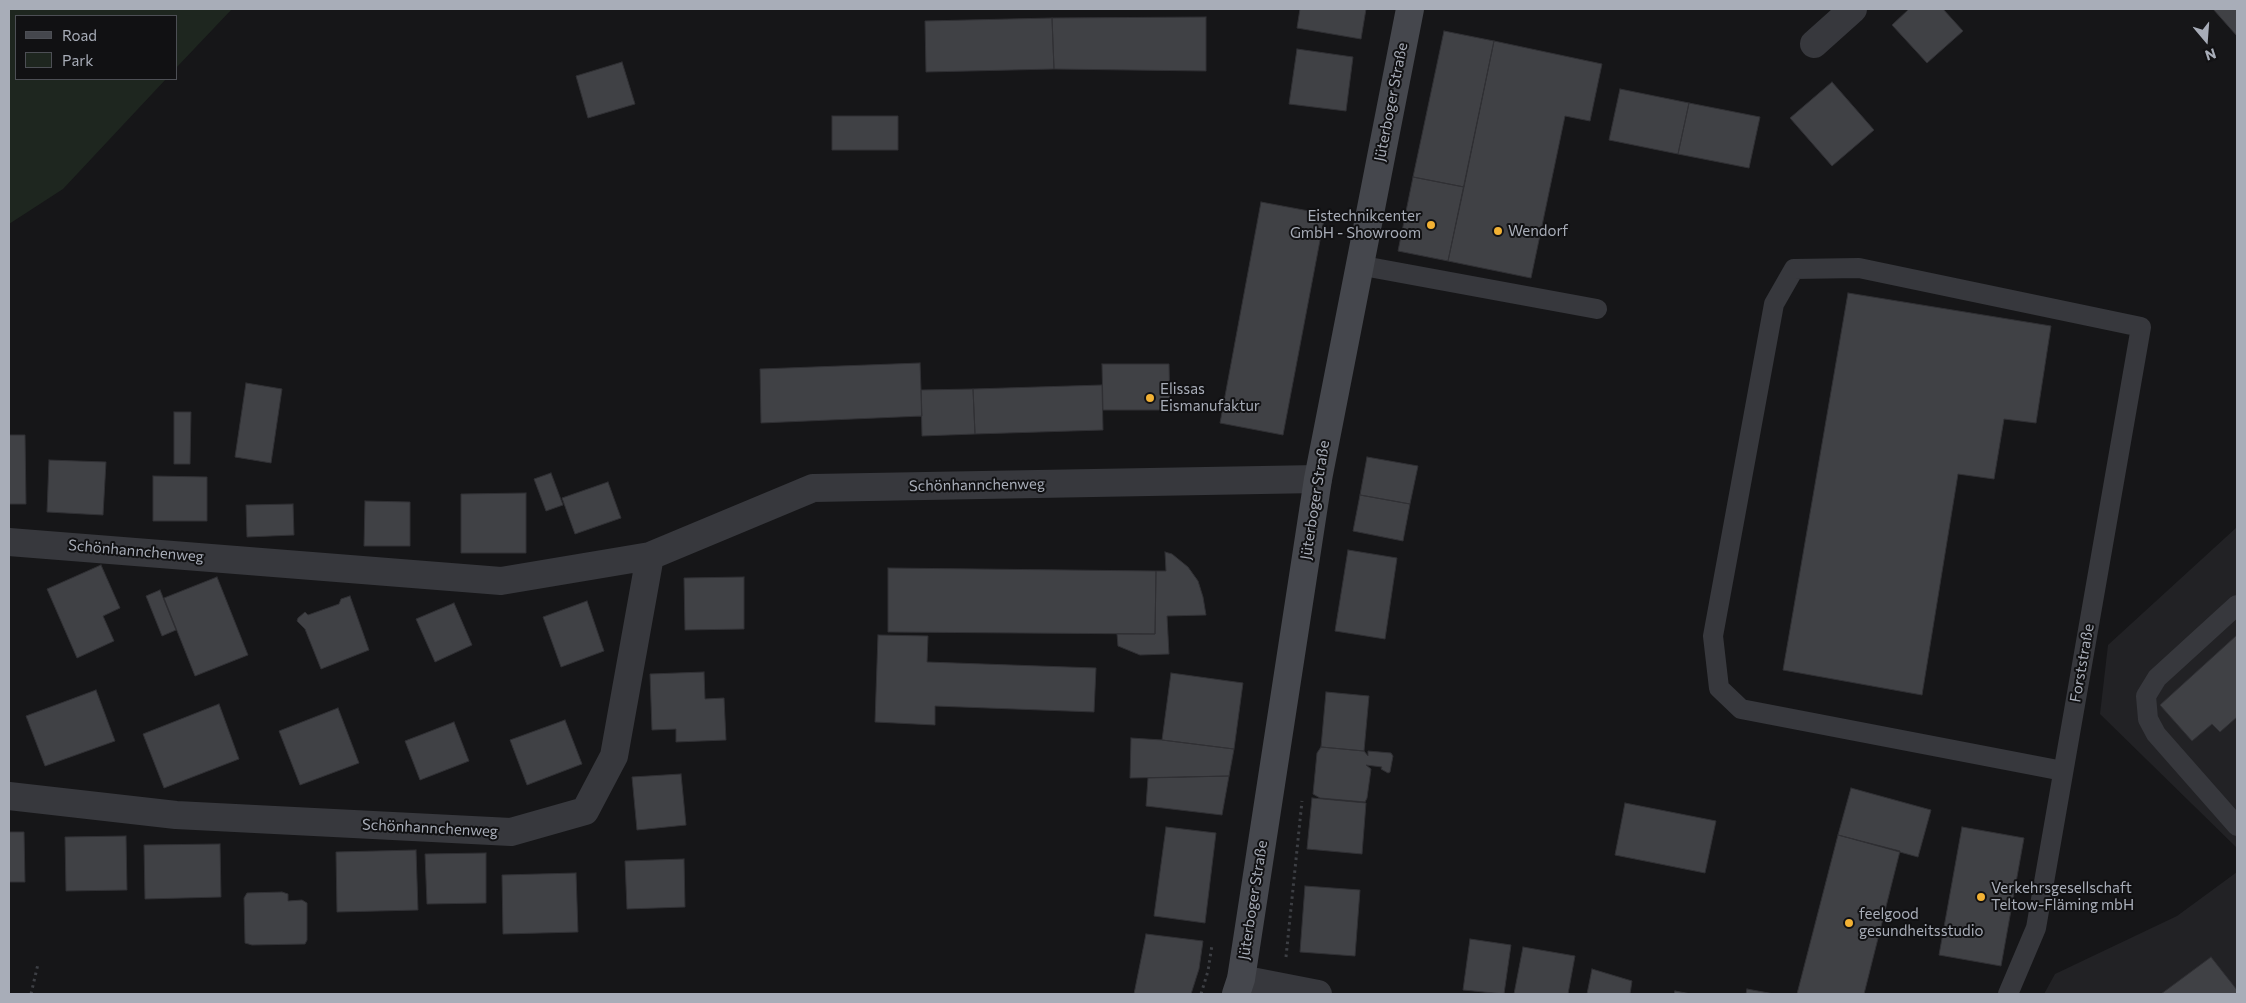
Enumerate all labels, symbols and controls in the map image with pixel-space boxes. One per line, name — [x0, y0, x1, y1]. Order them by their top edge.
legend — [15, 15, 178, 80]
north arrow — [2181, 15, 2231, 65]
text: Road — [62, 26, 97, 44]
street label: Jüterboger Straße — [1371, 41, 1411, 163]
text: N — [2203, 45, 2218, 64]
text: Park — [62, 51, 93, 69]
place label: Eistechnikcenter GmbH - Showroom — [1290, 207, 1421, 242]
marker: Eistechnikcenter GmbH - Showroom — [1425, 219, 1437, 231]
place label: Wendorf — [1508, 222, 1568, 240]
marker: Wendorf — [1492, 225, 1504, 237]
place label: Elissas Eismanufaktur — [1160, 380, 1260, 415]
marker: Elissas Eismanufaktur — [1144, 392, 1156, 404]
street label: Jüterboger Straße — [1297, 439, 1333, 561]
street label: Schönhannchenweg — [909, 475, 1045, 495]
street label: Schönhannchenweg — [67, 536, 205, 566]
street label: Forststraße — [2066, 622, 2098, 704]
street label: Schönhannchenweg — [362, 815, 498, 841]
street label: Jüterboger Straße — [1235, 839, 1271, 961]
place label: Verkehrsgesellschaft Teltow-Fläming mbH — [1991, 879, 2134, 914]
marker: Verkehrsgesellschaft Teltow-Fläming mbH — [1975, 891, 1987, 903]
place label: feelgood gesundheitsstudio — [1859, 905, 1983, 940]
marker: feelgood gesundheitsstudio — [1843, 917, 1855, 929]

